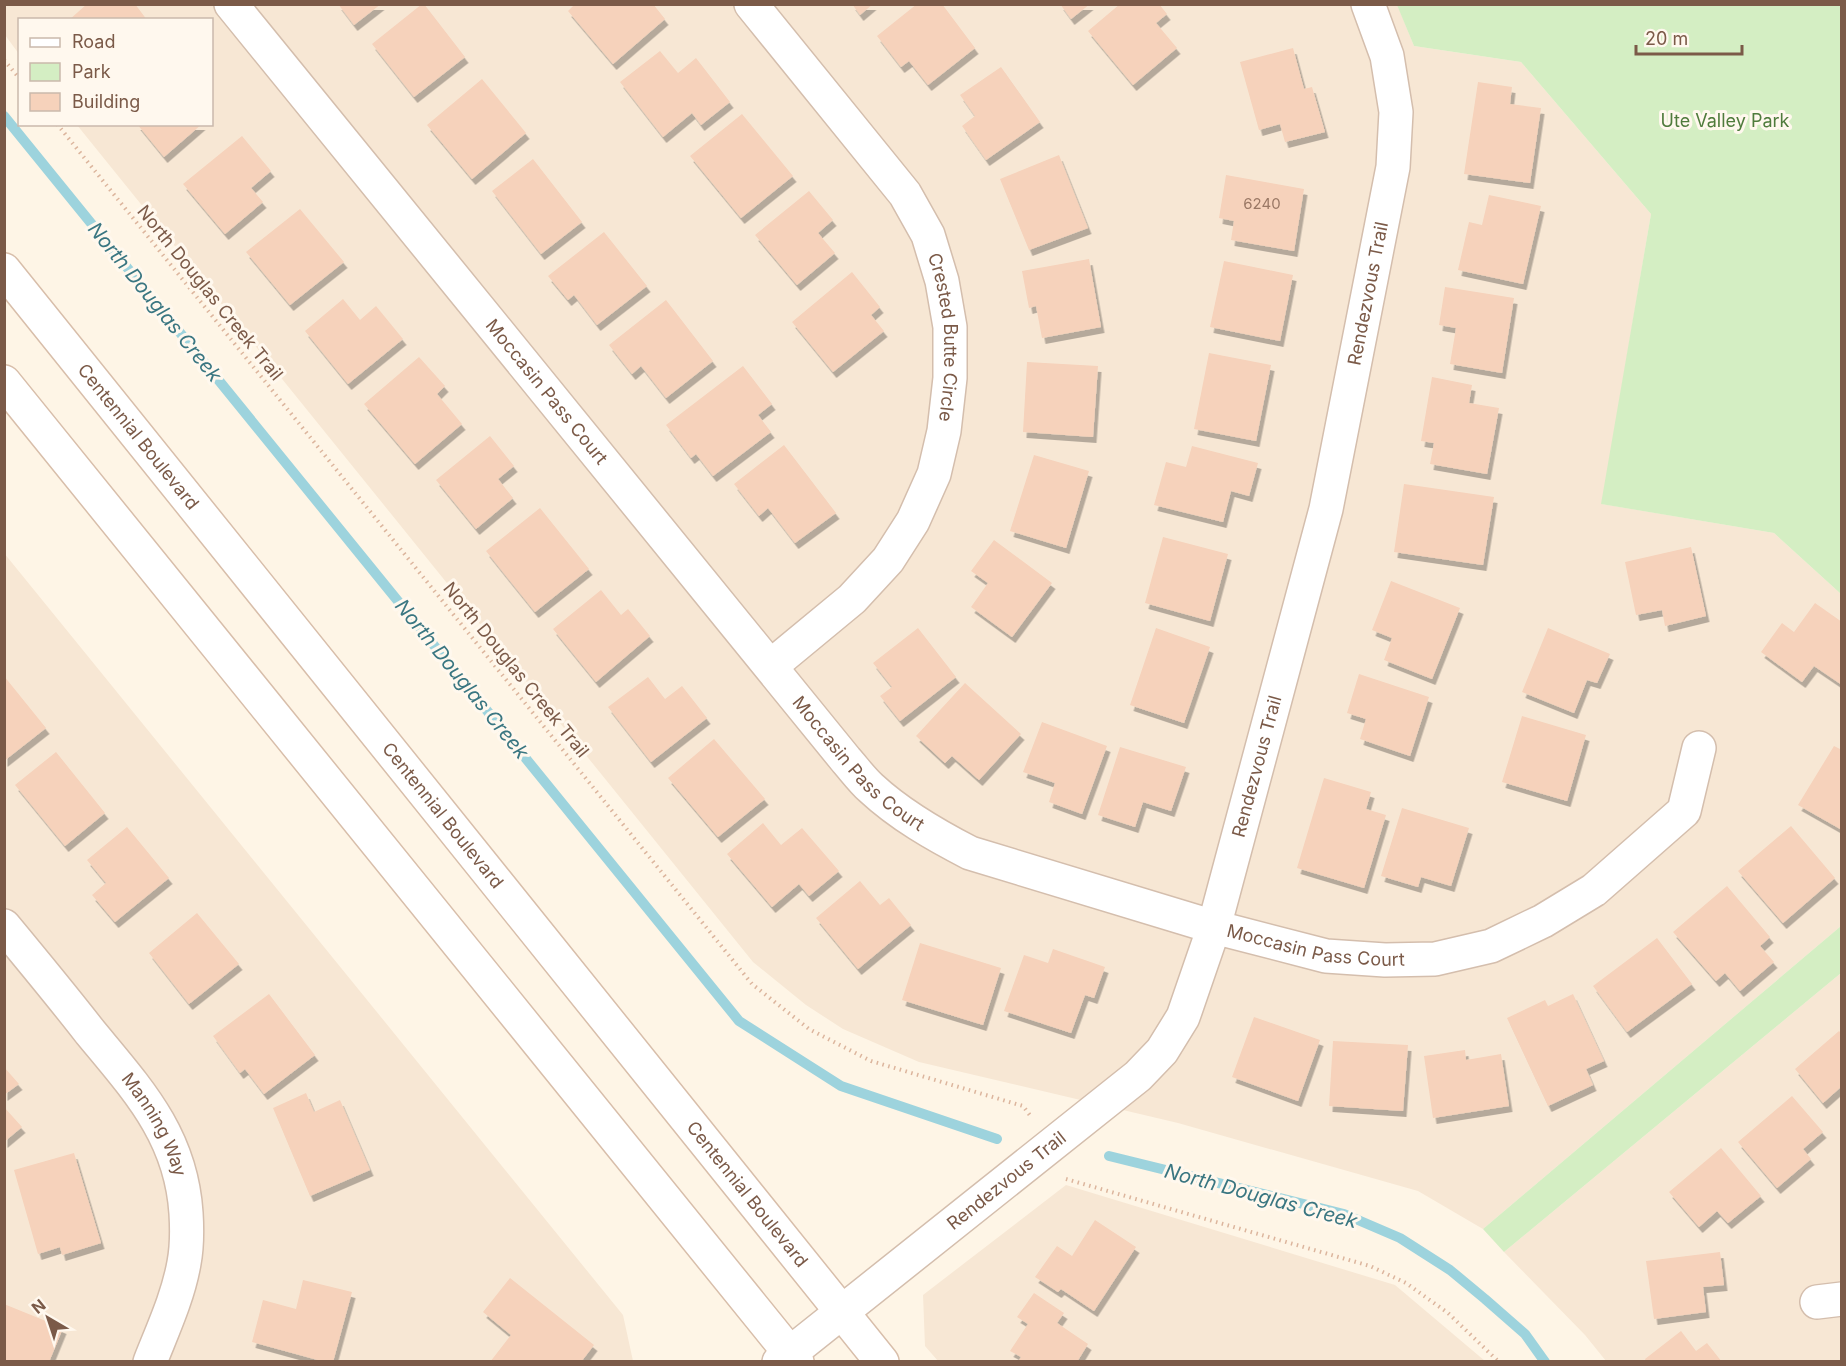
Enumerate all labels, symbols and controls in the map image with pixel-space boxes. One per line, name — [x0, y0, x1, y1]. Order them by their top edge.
legend — [18, 18, 213, 126]
scale bar — [1636, 18, 1742, 56]
text: 20 m — [1645, 28, 1688, 49]
text: Road — [72, 31, 115, 52]
text: Park — [72, 61, 111, 82]
text: Building — [72, 91, 140, 112]
park label: Ute Valley Park — [1661, 110, 1790, 131]
house number: 6240 — [1243, 194, 1281, 213]
street label: North Douglas Creek Trail — [133, 201, 287, 385]
water label: North Douglas Creek — [83, 217, 227, 387]
street label: Rendezvous Trail — [1343, 220, 1392, 367]
street label: Crested Butte Circle — [924, 250, 962, 423]
street label: Moccasin Pass Court — [482, 315, 612, 468]
street label: Centennial Boulevard — [74, 359, 203, 514]
street label: North Douglas Creek Trail — [439, 578, 593, 762]
water label: North Douglas Creek — [390, 594, 534, 764]
street label: Moccasin Pass Court — [788, 692, 928, 835]
street label: Rendezvous Trail — [1228, 693, 1286, 839]
street label: Centennial Boulevard — [378, 738, 508, 892]
street label: Moccasin Pass Court — [1225, 920, 1405, 970]
street label: Manning Way — [118, 1068, 191, 1178]
street label: Centennial Boulevard — [683, 1117, 812, 1271]
street label: Rendezvous Trail — [943, 1127, 1070, 1234]
water label: North Douglas Creek — [1162, 1159, 1361, 1234]
north arrow — [18, 1288, 78, 1348]
text: N — [28, 1295, 50, 1318]

